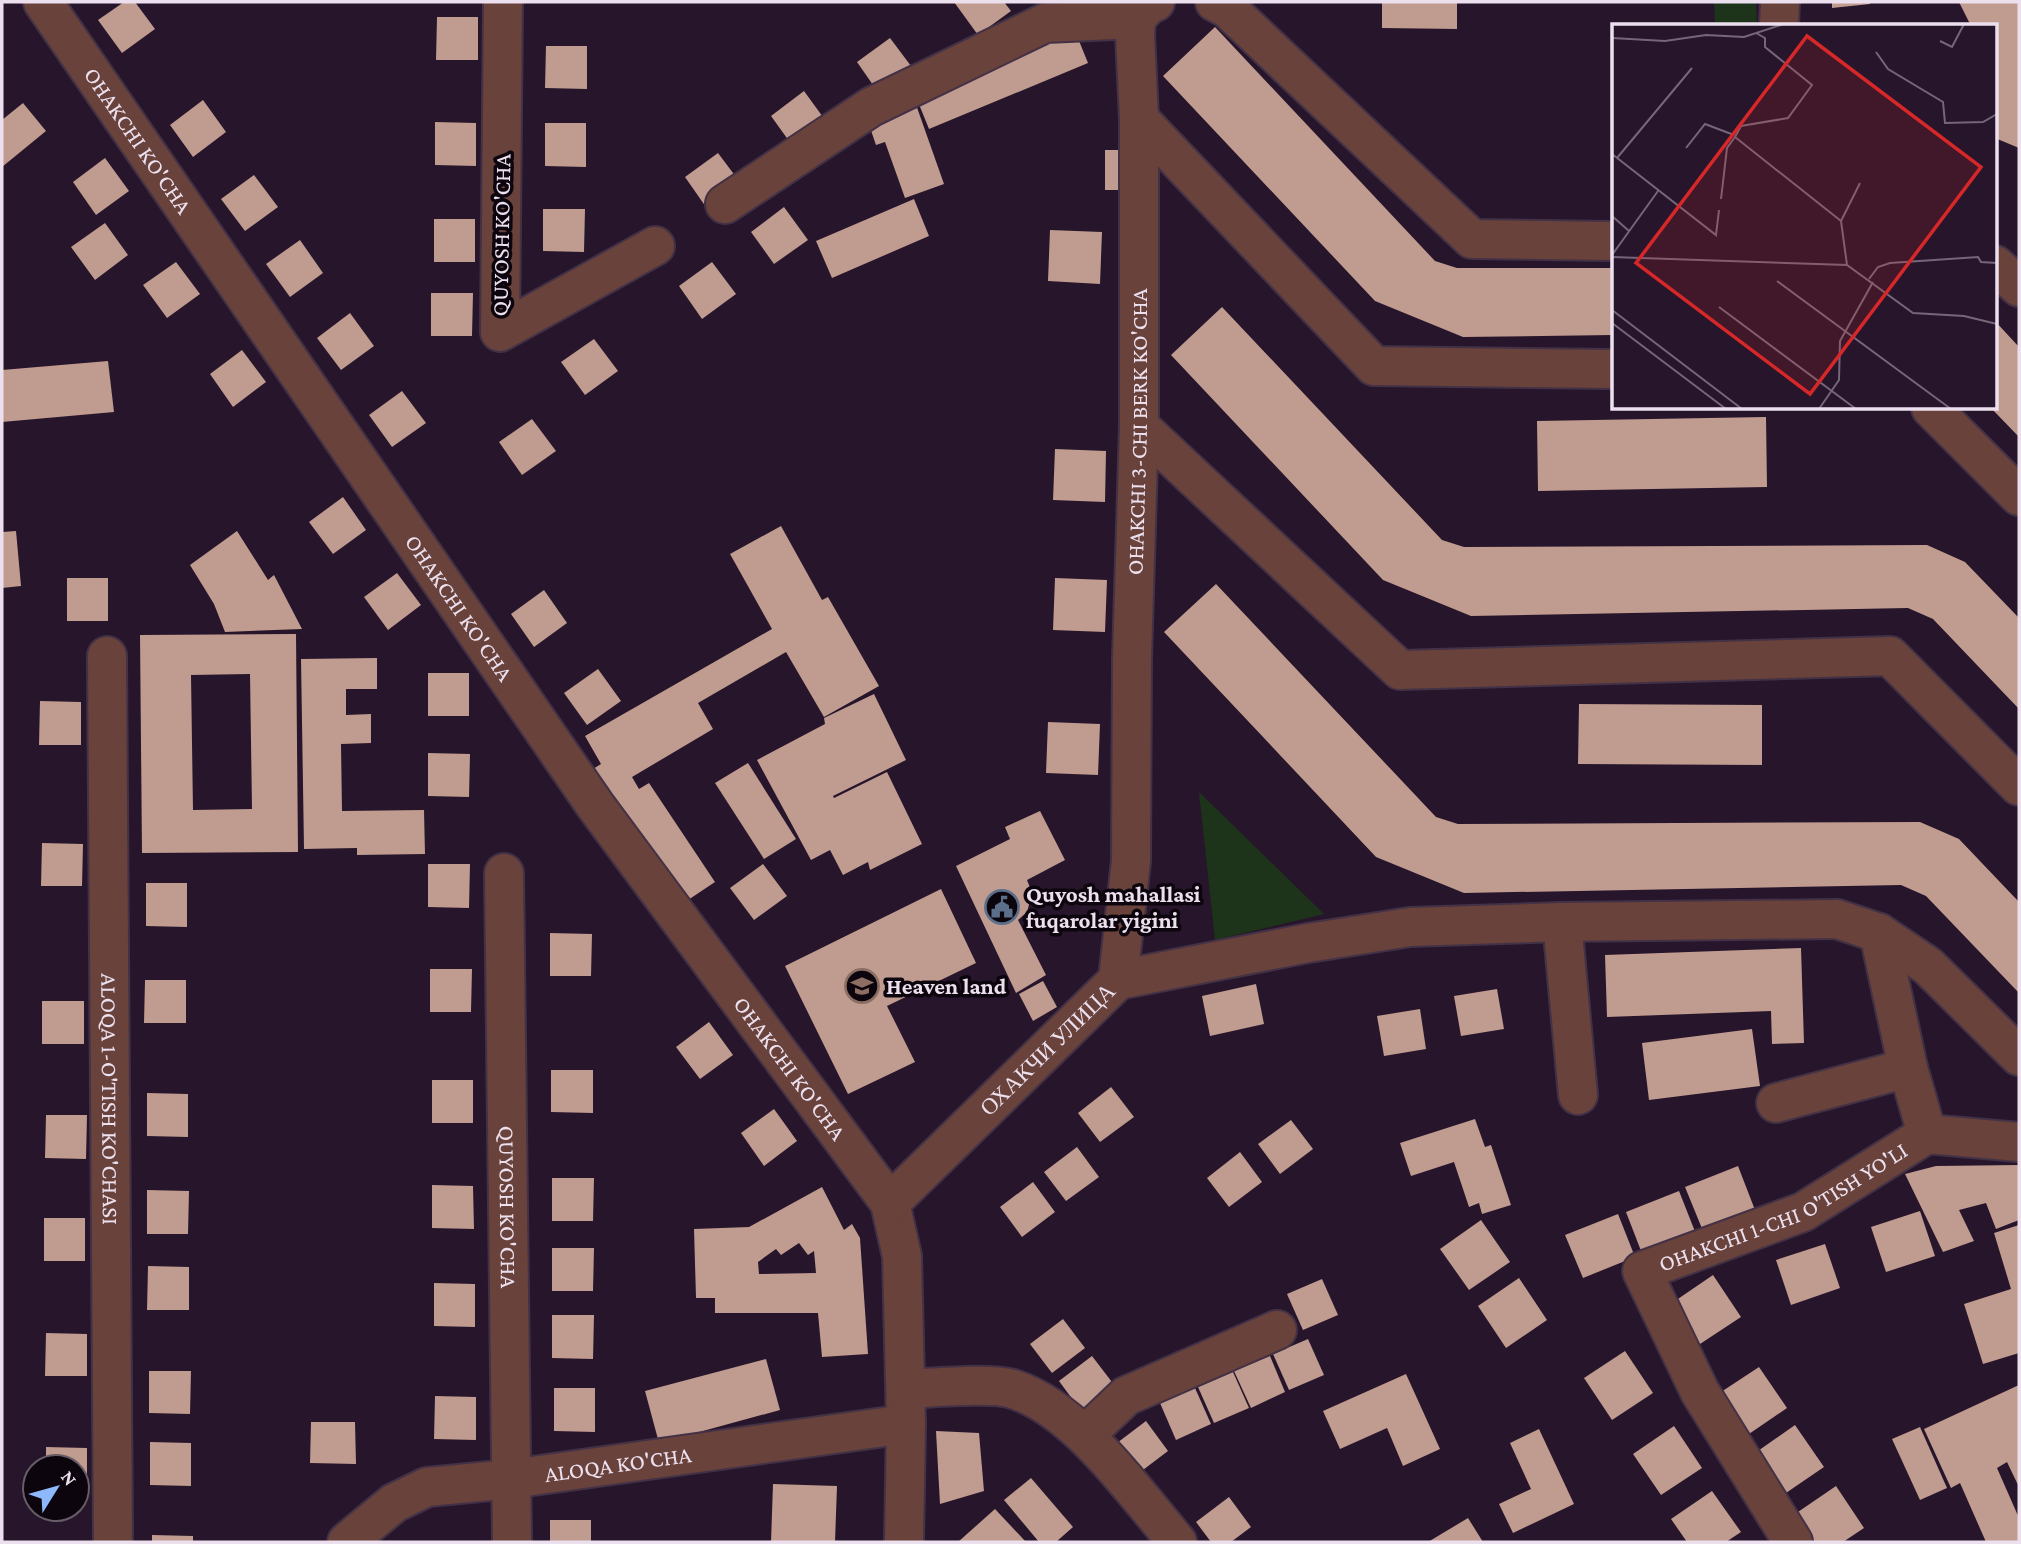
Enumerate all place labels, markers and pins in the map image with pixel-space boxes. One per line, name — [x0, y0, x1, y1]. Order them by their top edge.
place label: Quyosh mahallasi fuqarolar yigini — [1026, 881, 1201, 933]
public building icon: Quyosh mahallasi fuqarolar yigini — [983, 888, 1021, 926]
school or university icon: Heaven land — [843, 967, 881, 1005]
place label: Heaven land — [886, 973, 1007, 999]

